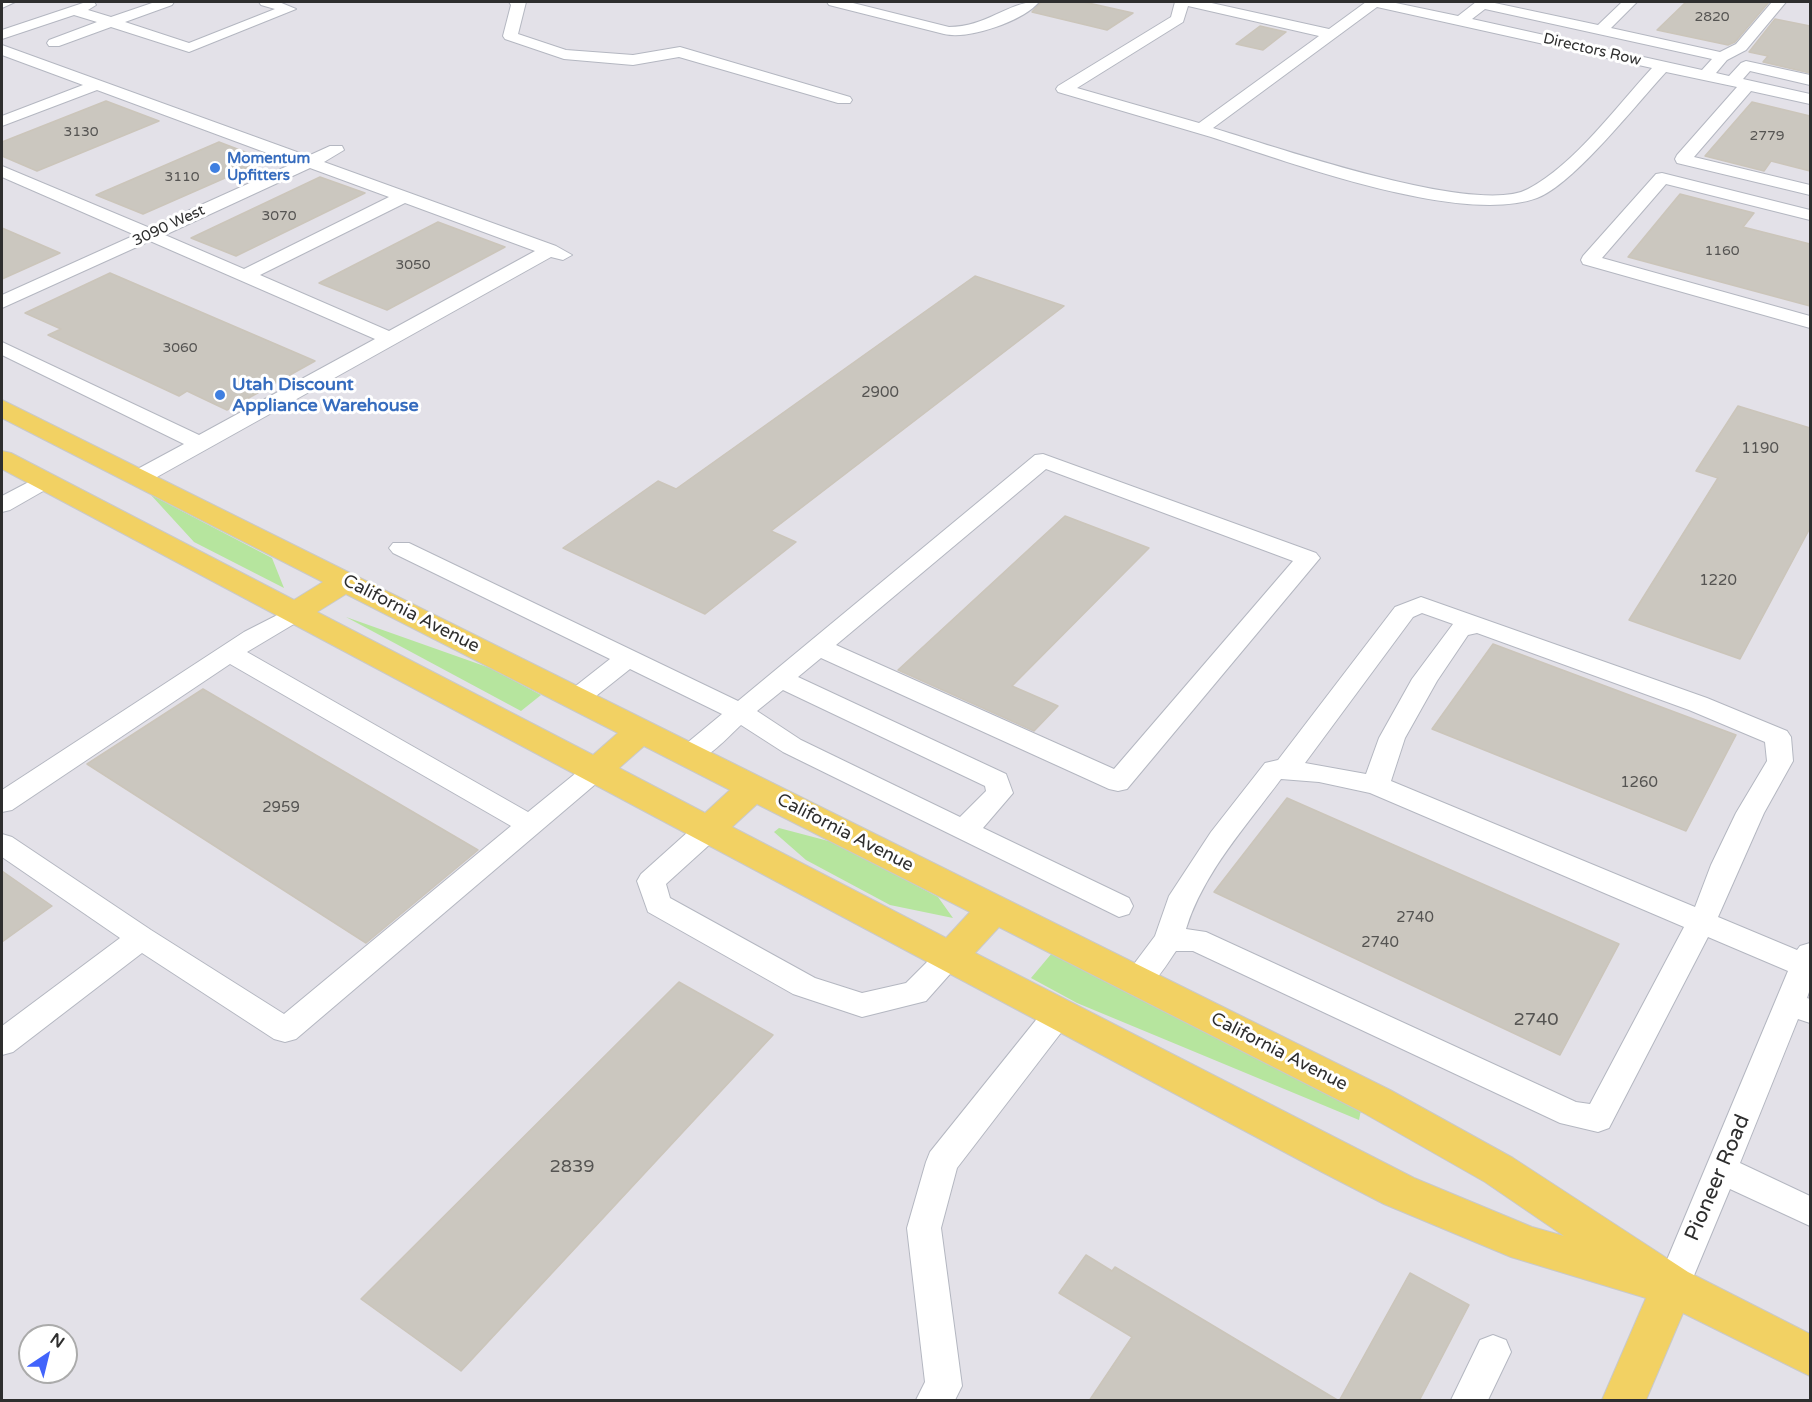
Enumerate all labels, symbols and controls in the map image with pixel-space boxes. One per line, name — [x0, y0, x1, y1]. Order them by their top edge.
house number: 2820 — [1694, 9, 1730, 25]
street label: Directors Row — [1541, 30, 1643, 70]
house number: 3130 — [63, 124, 99, 140]
house number: 2779 — [1749, 128, 1785, 144]
place label: Momentum Upfitters — [227, 150, 310, 185]
marker: Momentum Upfitters — [208, 161, 222, 175]
house number: 3110 — [164, 169, 200, 185]
street label: 3090 West — [130, 201, 208, 251]
house number: 3070 — [261, 208, 297, 224]
house number: 1160 — [1704, 243, 1740, 259]
house number: 3050 — [395, 257, 431, 273]
house number: 3060 — [162, 340, 198, 356]
place label: Utah Discount Appliance Warehouse — [232, 374, 419, 416]
house number: 2900 — [861, 384, 899, 402]
marker: Utah Discount Appliance Warehouse — [213, 388, 227, 402]
house number: 1190 — [1741, 440, 1779, 458]
street label: California Avenue — [339, 570, 483, 658]
house number: 1220 — [1699, 572, 1737, 590]
house number: 1260 — [1620, 774, 1658, 792]
street label: California Avenue — [773, 789, 917, 877]
house number: 2959 — [262, 799, 300, 817]
house number: 2740 — [1396, 909, 1434, 927]
house number: 2740 — [1361, 934, 1399, 952]
street label: California Avenue — [1207, 1008, 1351, 1096]
house number: 2740 — [1513, 1009, 1559, 1031]
street label: Pioneer Road — [1680, 1111, 1756, 1245]
house number: 2839 — [549, 1156, 595, 1178]
north arrow — [18, 1324, 78, 1384]
text: N — [46, 1329, 68, 1353]

